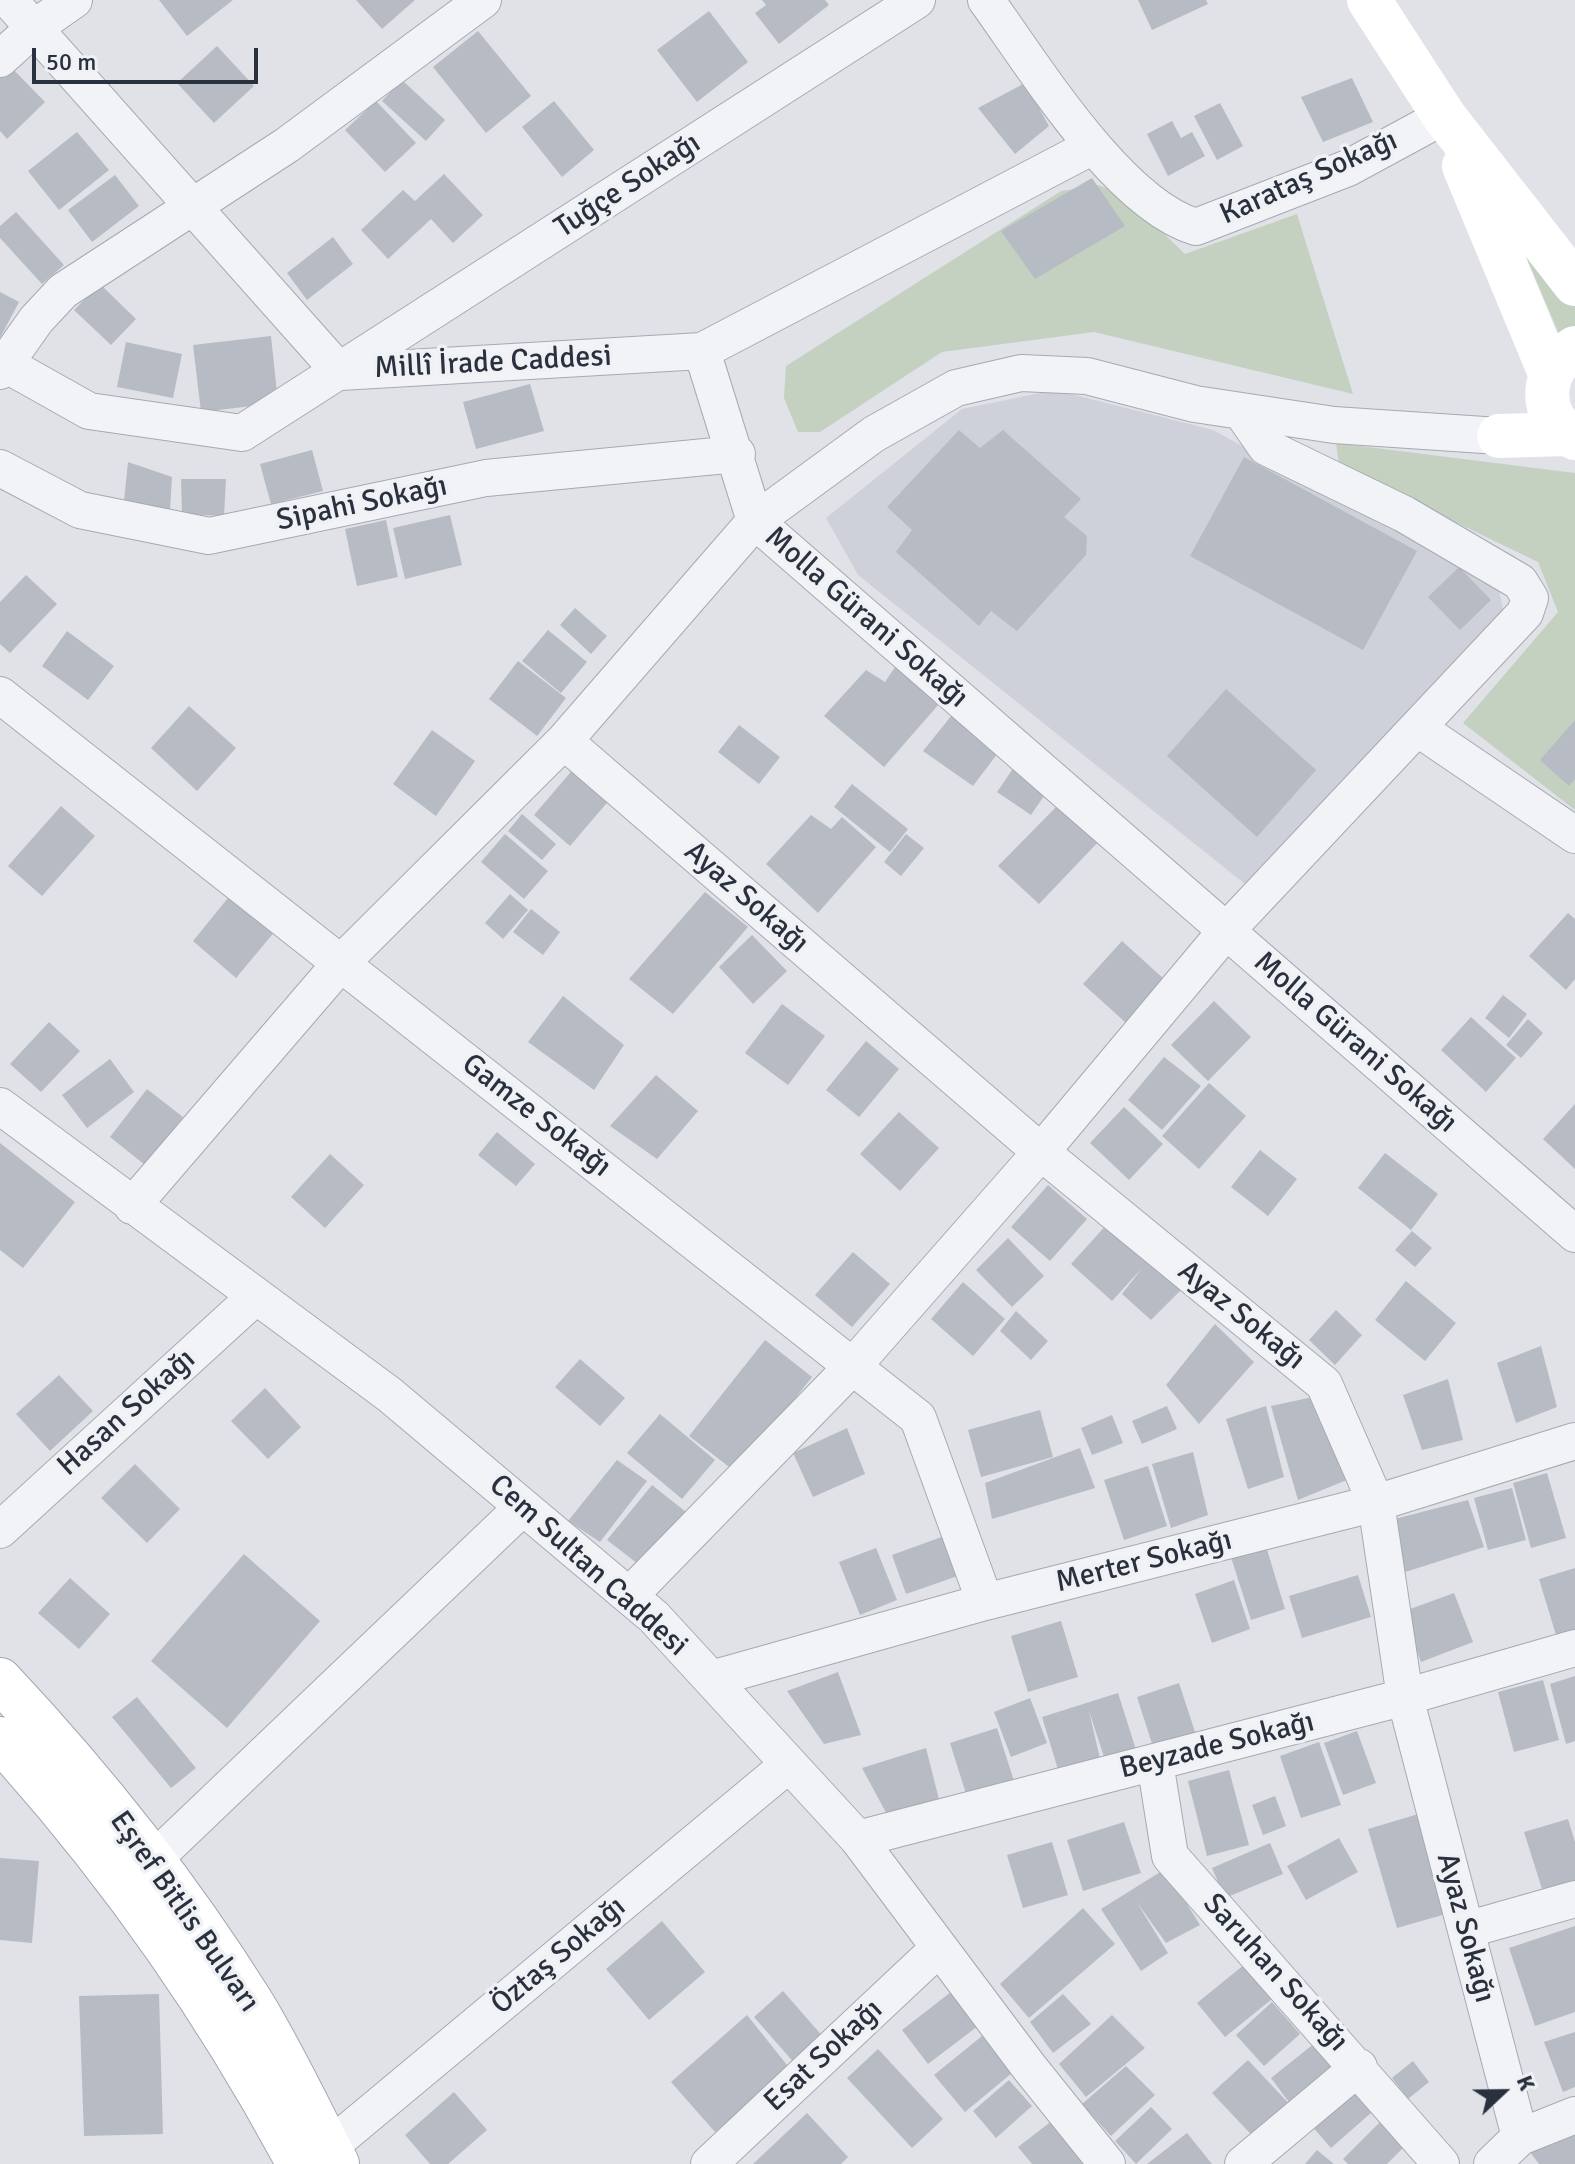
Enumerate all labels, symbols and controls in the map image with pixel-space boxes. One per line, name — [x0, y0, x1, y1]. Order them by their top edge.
scale bar — [36, 32, 262, 82]
text: 50 m — [46, 47, 96, 77]
street label: Karataş Sokağı — [1215, 123, 1403, 233]
street label: Tuğçe Sokağı — [548, 126, 708, 246]
street label: Millî İrade Caddesi — [373, 339, 613, 387]
street label: Sipahi Sokağı — [273, 468, 451, 540]
street label: Molla Gürani Sokağı — [757, 520, 975, 716]
street label: Ayaz Sokağı — [676, 834, 816, 962]
street label: Molla Gürani Sokağı — [1246, 945, 1464, 1141]
street label: Gamze Sokağı — [454, 1047, 618, 1185]
street label: Ayaz Sokağı — [1170, 1254, 1312, 1378]
street label: Hasan Sokağı — [51, 1342, 203, 1484]
street label: Cem Sultan Caddesi — [481, 1467, 695, 1665]
street label: Merter Sokağı — [1052, 1523, 1236, 1601]
street label: Beyzade Sokağı — [1116, 1704, 1318, 1788]
street label: Eşref Bitlis Bulvarı — [101, 1805, 267, 2019]
street label: Ayaz Sokağı — [1428, 1849, 1502, 2007]
street label: Saruhan Sokağı — [1195, 1887, 1355, 2059]
street label: Öztaş Sokağı — [484, 1889, 634, 2023]
street label: Esat Sokağı — [757, 1992, 891, 2120]
north arrow — [1463, 2052, 1543, 2132]
text: K — [1511, 2071, 1541, 2094]

